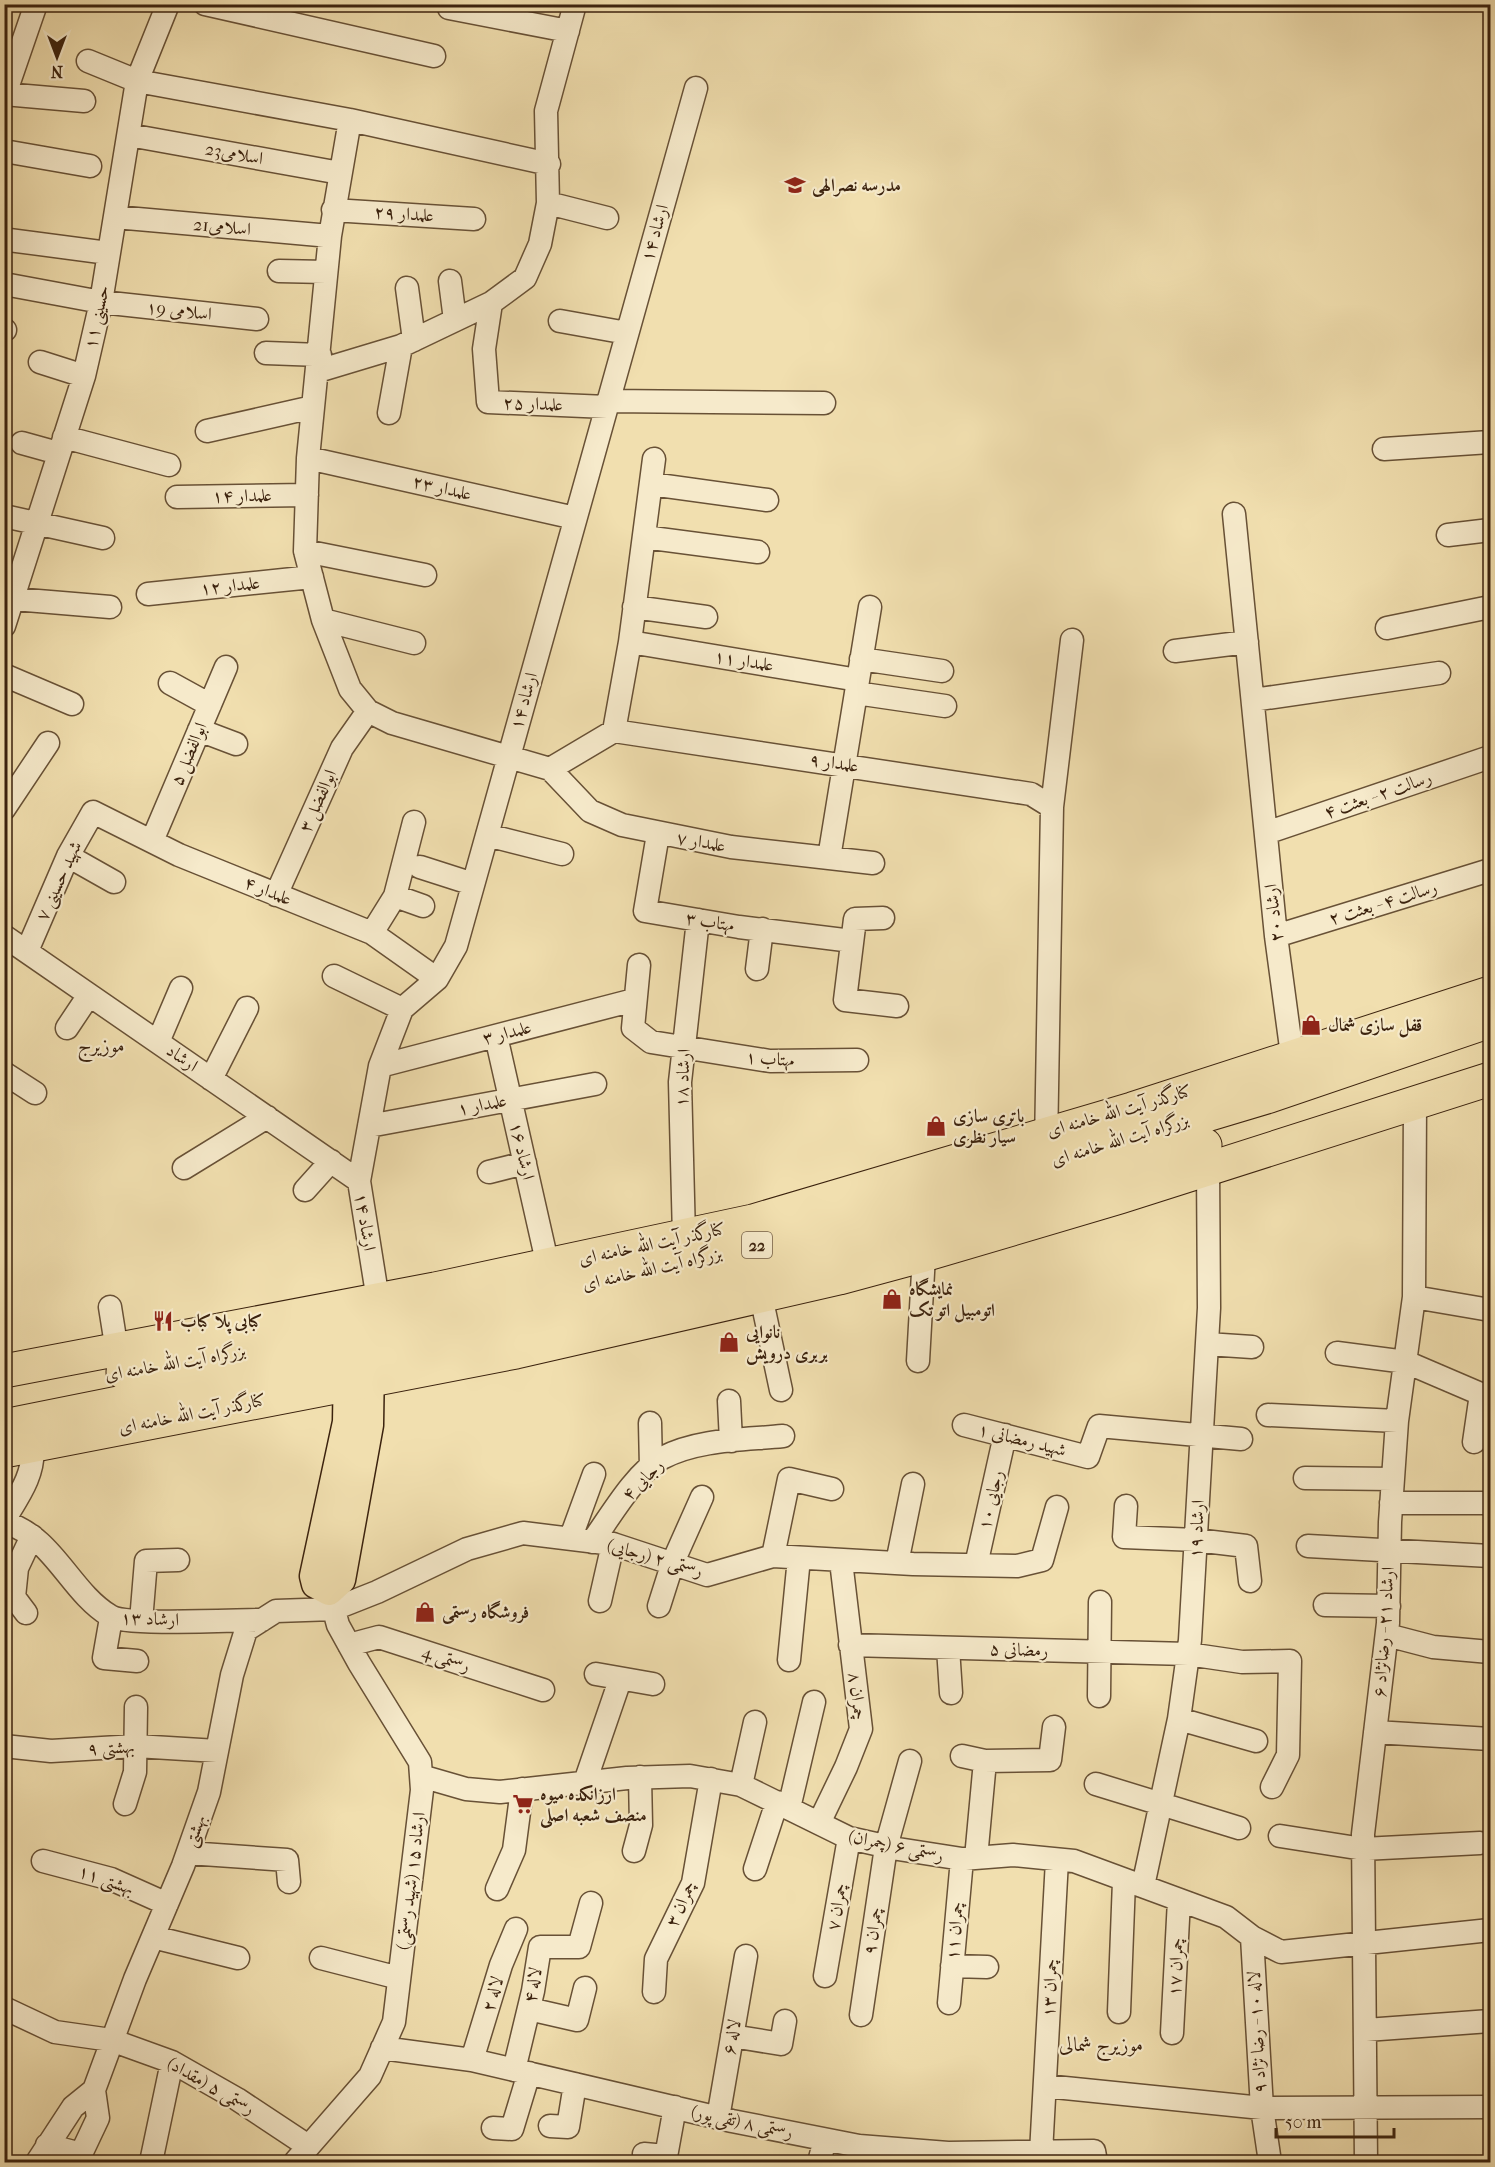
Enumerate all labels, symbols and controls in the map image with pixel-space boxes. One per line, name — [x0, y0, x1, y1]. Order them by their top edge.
north arrow — [27, 27, 87, 87]
text: N — [50, 62, 63, 81]
street label: اسلامی23 — [203, 139, 265, 169]
school or university icon: مدرسه نصرالهی — [783, 173, 807, 197]
place label: مدرسه نصرالهی — [812, 175, 901, 197]
street label: علمدار ۲۹ — [373, 201, 435, 227]
street label: ارشاد ۱۴ — [637, 202, 673, 264]
street label: اسلامی21 — [192, 214, 252, 240]
street label: حسینی ۱۱ — [80, 283, 116, 351]
street label: اسلامی ۱9 — [145, 297, 213, 325]
street label: علمدار ۲۵ — [503, 392, 563, 416]
street label: علمدار ۲۳ — [410, 471, 474, 505]
street label: علمدار ۱۴ — [212, 485, 272, 507]
street label: علمدار ۱۲ — [199, 572, 261, 600]
street label: علمدار ۱۱ — [713, 646, 775, 676]
street label: ارشاد ۱۴ — [506, 670, 542, 732]
street label: ابوالفضل ۵ — [166, 719, 214, 789]
street label: علمدار ۹ — [808, 749, 860, 777]
street label: ابوالفضل ۳ — [295, 766, 343, 836]
street label: رسالت ۲ - بعثت ۴ — [1322, 767, 1434, 823]
street label: علمدار ۷ — [675, 827, 727, 857]
street label: شهید حسینی ۷ — [31, 838, 88, 925]
street label: علمدار ۴ — [241, 872, 295, 910]
street label: رسالت ۴ - بعثت ۲ — [1326, 877, 1440, 929]
street label: ارشاد ۲۰ — [1260, 883, 1287, 943]
street label: مهتاب ۳ — [684, 908, 736, 937]
shop icon: قفل سازی شمال — [1299, 1013, 1323, 1037]
place label: قفل سازی شمال — [1328, 1015, 1422, 1038]
street label: علمدار ۳ — [480, 1017, 534, 1049]
district label: موزیرج — [77, 1034, 125, 1063]
street label: ارشاد — [162, 1040, 202, 1076]
street label: مهتاب ۱ — [745, 1047, 795, 1072]
street label: ارشاد ۱۸ — [671, 1048, 695, 1108]
street label: کنارگذر آیت الله خامنه ای — [1043, 1076, 1194, 1143]
street label: علمدار ۱ — [456, 1090, 508, 1120]
street label: بزرگراه آیت الله خامنه ای — [1047, 1105, 1192, 1172]
place label: باتری سازی سیار نظری — [953, 1106, 1025, 1149]
shop icon: باتری سازی سیار نظری — [924, 1114, 948, 1138]
street label: ارشاد ۱۶ — [505, 1120, 539, 1182]
street label: ارشاد ۱۴ — [350, 1191, 380, 1253]
street label: کنارگذر آیت الله خامنه ای — [576, 1214, 727, 1271]
road number: 22 — [742, 1232, 772, 1258]
street label: بزرگراه آیت الله خامنه ای — [579, 1239, 724, 1296]
place label: نمایشگاه اتومبیل اتو تک — [909, 1277, 995, 1323]
shop icon: نمایشگاه اتومبیل اتو تک — [880, 1287, 904, 1311]
restaurant icon: کبابی پلا کباب — [151, 1309, 175, 1333]
place label: کبابی پلا کباب — [180, 1311, 262, 1334]
place label: نانوایی بربری درویش — [745, 1322, 828, 1365]
shop icon: نانوایی بربری درویش — [717, 1330, 741, 1354]
street label: بزرگراه آیت الله خامنه ای — [102, 1336, 247, 1387]
street label: کنارگذر آیت الله خامنه ای — [116, 1386, 268, 1440]
street label: شهید رمضانی ۱ — [976, 1419, 1068, 1462]
street label: رجایی ۴ — [618, 1455, 669, 1506]
street label: رجایی ۱۰ — [974, 1468, 1009, 1532]
street label: ارشاد ۱۹ — [1185, 1499, 1209, 1559]
street label: رستمی ۲ (رجایی) — [604, 1534, 705, 1583]
street label: ارشاد ۲۱ - رضانژاد ۶ — [1369, 1566, 1399, 1698]
shop icon: فروشگاه رستمی — [413, 1600, 437, 1624]
place label: فروشگاه رستمی — [442, 1600, 529, 1624]
street label: ارشاد ۱۳ — [120, 1607, 180, 1631]
street label: رمضانی ۵ — [989, 1638, 1049, 1662]
street label: رستمی 4 — [419, 1641, 473, 1678]
street label: چمران ۸ — [843, 1671, 870, 1721]
street label: بهشتی ۹ — [87, 1736, 135, 1762]
place label: ارزانکده میوه منصف شعبه اصلی — [539, 1784, 647, 1829]
supermarket icon: ارزانکده میوه منصف شعبه اصلی — [511, 1792, 535, 1816]
street label: ارشاد ۱۵ (شهید رستمی) — [392, 1811, 431, 1951]
street label: بهشتی — [180, 1812, 212, 1851]
street label: رستمی ۶ (چمران) — [846, 1826, 946, 1867]
street label: بهشتی ۱۱ — [75, 1861, 137, 1901]
street label: چمران ۳ — [662, 1878, 701, 1931]
street label: چمران ۷ — [823, 1882, 852, 1933]
street label: چمران ۱۱ — [942, 1901, 969, 1961]
street label: چمران ۹ — [859, 1906, 888, 1956]
street label: چمران ۱۷ — [1164, 1937, 1189, 1997]
street label: چمران ۱۳ — [1038, 1958, 1063, 2018]
street label: لاله ۴ — [520, 1966, 546, 2004]
street label: لاله ۱۰ - رضا نژاد ۹ — [1243, 1970, 1271, 2094]
street label: لاله ۲ — [478, 1974, 508, 2014]
street label: لاله ۶ — [719, 2018, 745, 2056]
district label: موزیرج شمالی — [1059, 2033, 1143, 2062]
street label: رستمی ۵ (مقداد) — [163, 2053, 258, 2120]
street label: رستمی ۸ (تقی پور) — [689, 2101, 795, 2145]
scale bar — [1276, 2101, 1394, 2139]
text: 50 m — [1285, 2112, 1322, 2133]

